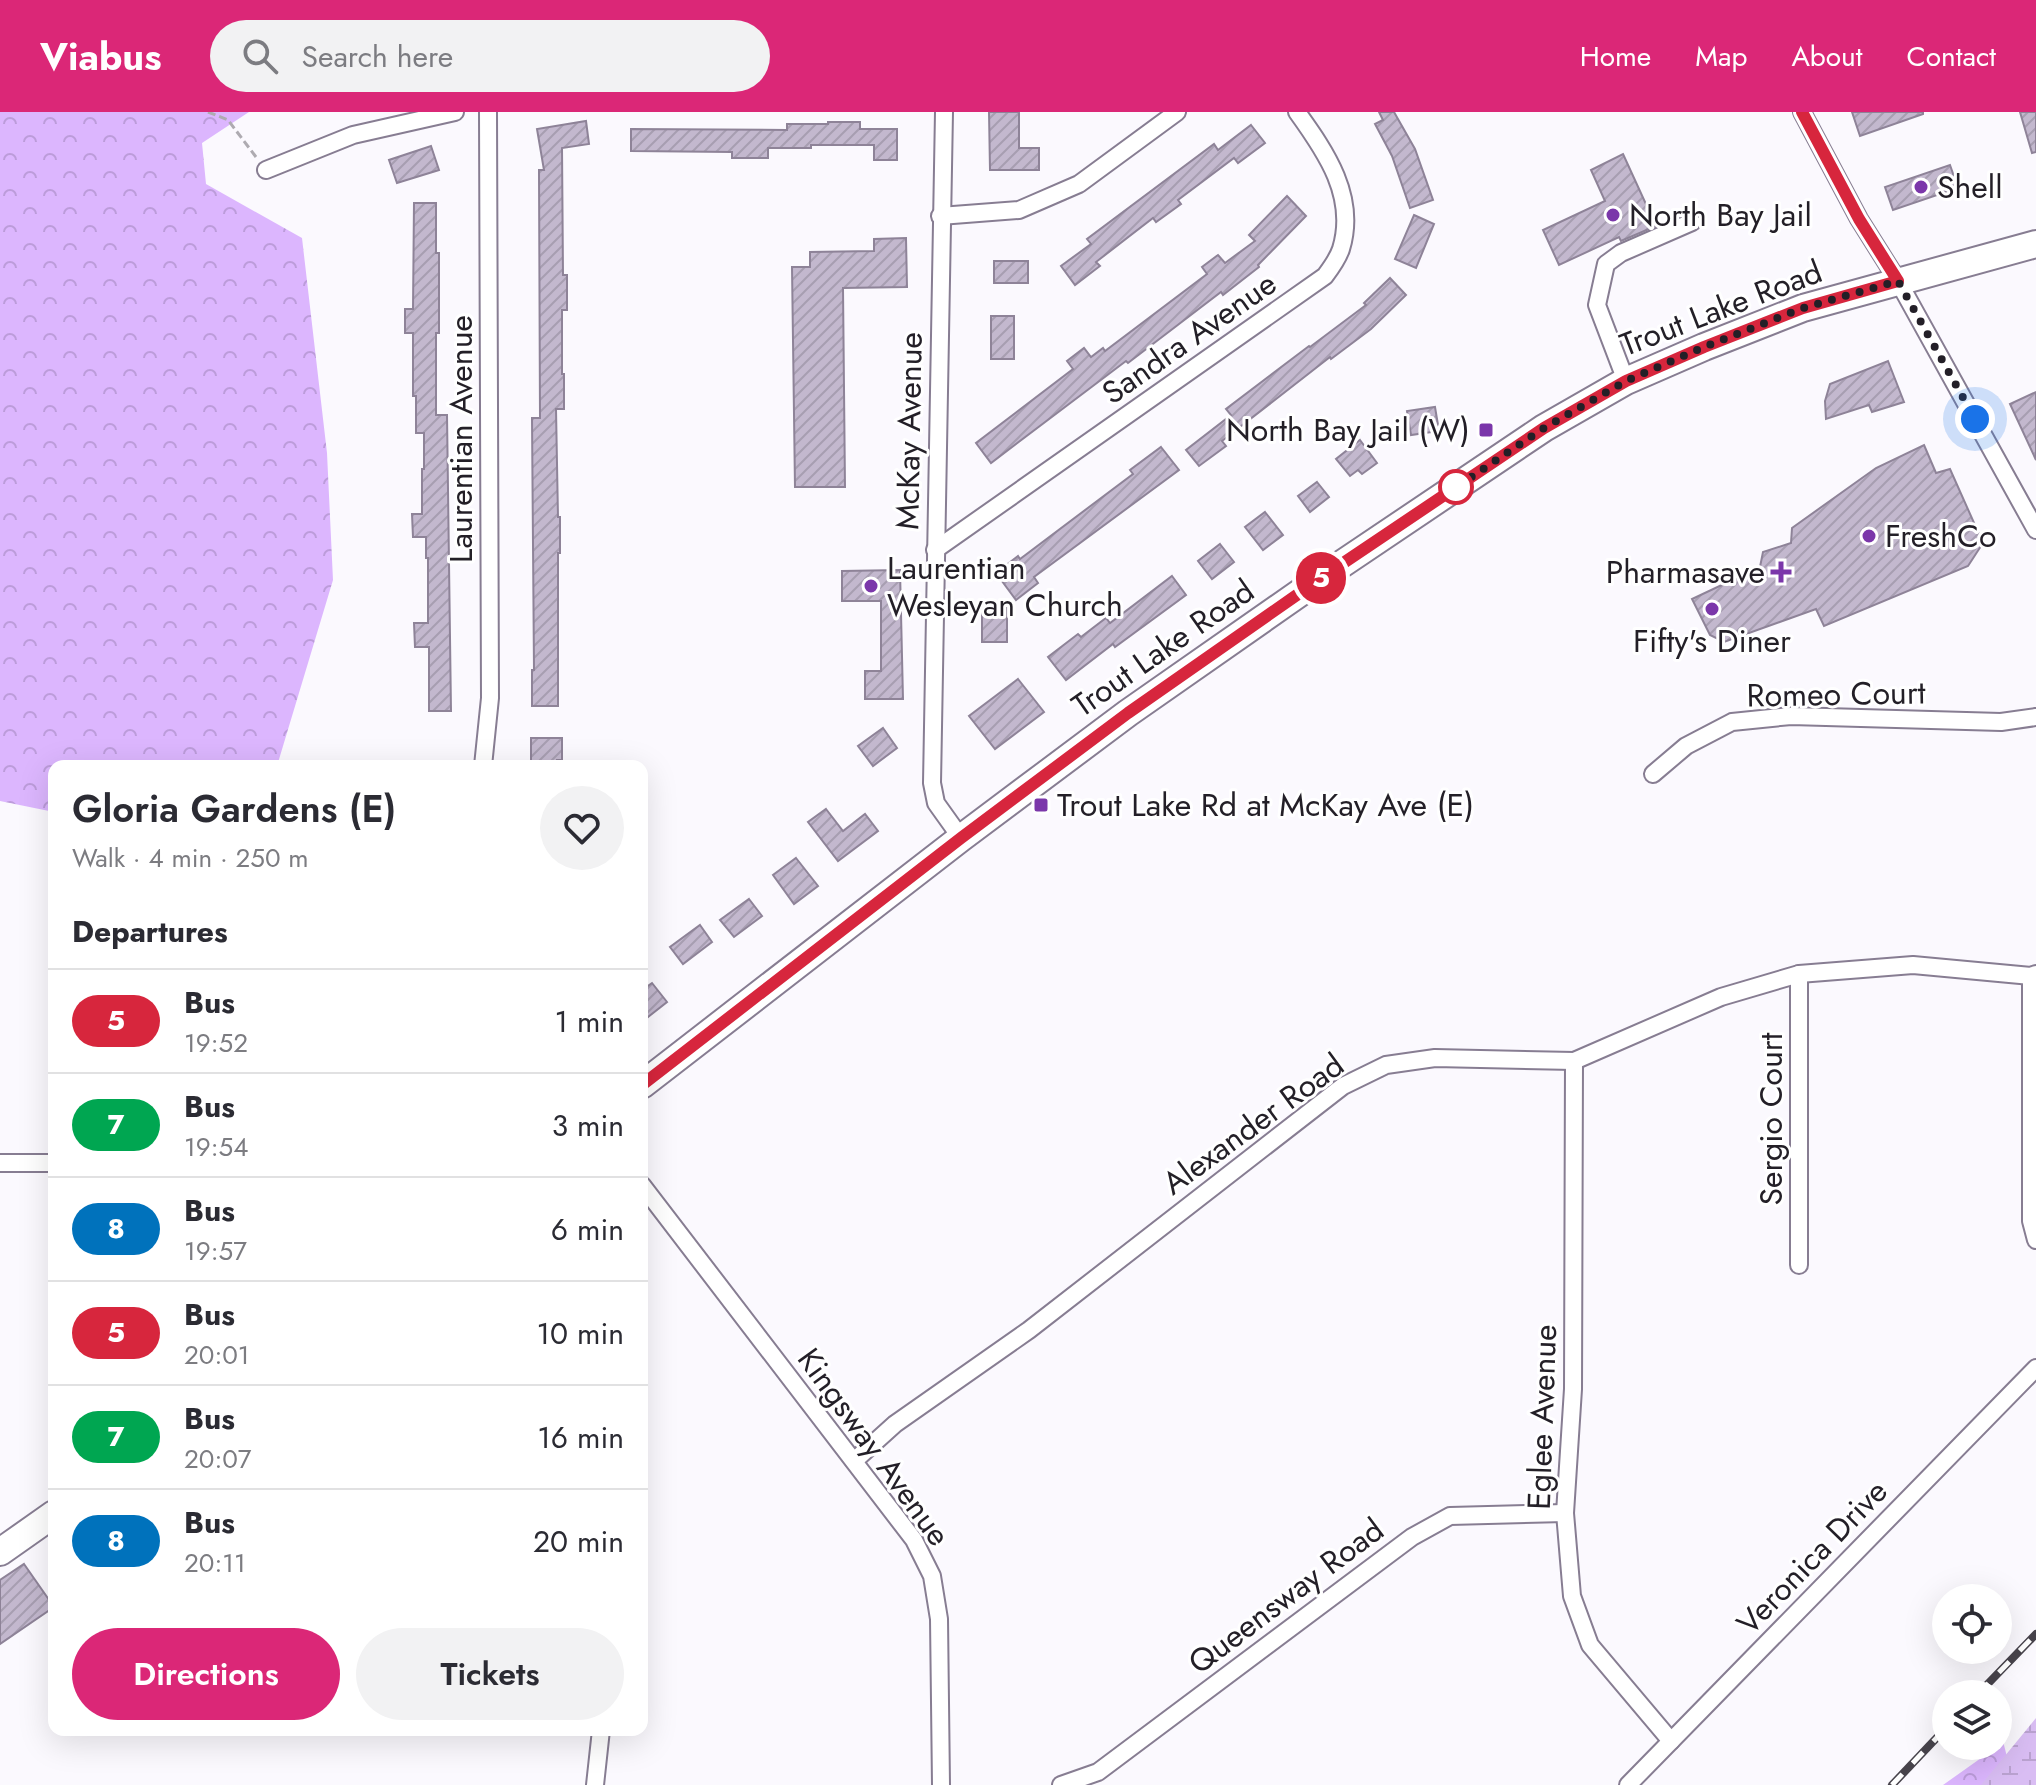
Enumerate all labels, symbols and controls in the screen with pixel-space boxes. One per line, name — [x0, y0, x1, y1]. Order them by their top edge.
search box — [210, 20, 770, 92]
text: Viabus — [40, 29, 162, 84]
icon: search — [238, 34, 282, 78]
text: Search here — [302, 35, 453, 78]
text: Home — [1580, 36, 1651, 77]
text: Map — [1695, 36, 1747, 77]
text: About — [1791, 36, 1863, 77]
text: Contact — [1907, 36, 1996, 77]
place label: Shell — [1937, 164, 2003, 210]
marker: Shell — [1912, 178, 1930, 196]
place label: North Bay Jail — [1629, 192, 1812, 238]
marker: North Bay Jail — [1604, 206, 1622, 224]
street label: Trout Lake Road — [1613, 248, 1829, 368]
street label: Sandra Avenue — [1092, 261, 1286, 415]
street label: Laurentian Avenue — [438, 315, 484, 563]
street label: McKay Avenue — [884, 332, 934, 530]
your location — [1955, 399, 1995, 439]
place label: North Bay Jail (W) — [1226, 407, 1470, 453]
marker: North Bay Jail (W) — [1477, 421, 1495, 439]
unlabelled marker — [1439, 470, 1473, 504]
place label: FreshCo — [1885, 513, 1996, 559]
marker: FreshCo — [1860, 527, 1878, 545]
place label: Laurentian Wesleyan Church — [887, 545, 1123, 628]
place label: Pharmasave — [1606, 549, 1765, 595]
line badge: 5 — [1295, 552, 1347, 604]
text: 5 — [1312, 557, 1330, 598]
marker: Pharmasave — [1772, 563, 1790, 581]
street label: Trout Lake Road — [1063, 568, 1263, 728]
marker: Laurentian Wesleyan Church — [862, 577, 880, 595]
marker: Fifty's Diner — [1703, 600, 1721, 618]
place label: Fifty's Diner — [1633, 618, 1791, 664]
street label: Romeo Court — [1746, 669, 1926, 719]
text: Gloria Gardens (E) — [72, 781, 396, 836]
place label: Trout Lake Rd at McKay Ave (E) — [1057, 782, 1474, 828]
button: heart — [540, 786, 624, 870]
marker: Trout Lake Rd at McKay Ave (E) — [1032, 796, 1050, 814]
text: Walk · 4 min · 250 m — [72, 839, 309, 877]
text: Departures — [72, 910, 228, 953]
text: Bus — [184, 981, 235, 1024]
text: 5 — [107, 1000, 125, 1041]
text: 1 min — [555, 1000, 624, 1043]
text: 19:52 — [184, 1024, 248, 1062]
street label: Sergio Court — [1748, 1032, 1794, 1206]
street label: Alexander Road — [1153, 1042, 1353, 1206]
text: Bus — [184, 1085, 235, 1128]
text: 7 — [108, 1104, 124, 1145]
text: 3 min — [552, 1104, 624, 1147]
text: 19:54 — [184, 1128, 248, 1166]
text: Bus — [184, 1189, 235, 1232]
text: 8 — [107, 1208, 125, 1249]
text: 6 min — [551, 1208, 624, 1251]
text: 19:57 — [184, 1232, 247, 1270]
text: Bus — [184, 1293, 235, 1336]
text: 5 — [107, 1312, 125, 1353]
text: 10 min — [537, 1312, 624, 1355]
street label: Eglee Avenue — [1516, 1324, 1568, 1510]
text: 20:01 — [184, 1336, 250, 1374]
street label: Kingsway Avenue — [786, 1339, 962, 1555]
text: Bus — [184, 1397, 235, 1440]
text: 7 — [108, 1416, 124, 1457]
text: 16 min — [537, 1416, 624, 1459]
text: 20:07 — [184, 1440, 251, 1478]
street label: Veronica Drive — [1726, 1469, 1898, 1645]
text: Bus — [184, 1501, 235, 1544]
street label: Queensway Road — [1179, 1507, 1393, 1685]
text: 8 — [107, 1520, 125, 1561]
text: 20 min — [533, 1520, 624, 1563]
text: 20:11 — [184, 1544, 246, 1582]
map controls — [1932, 1584, 2012, 1760]
button: locate — [1932, 1584, 2012, 1664]
button: Directions — [72, 1628, 340, 1720]
button: Tickets — [356, 1628, 624, 1720]
button: layers — [1932, 1680, 2012, 1760]

